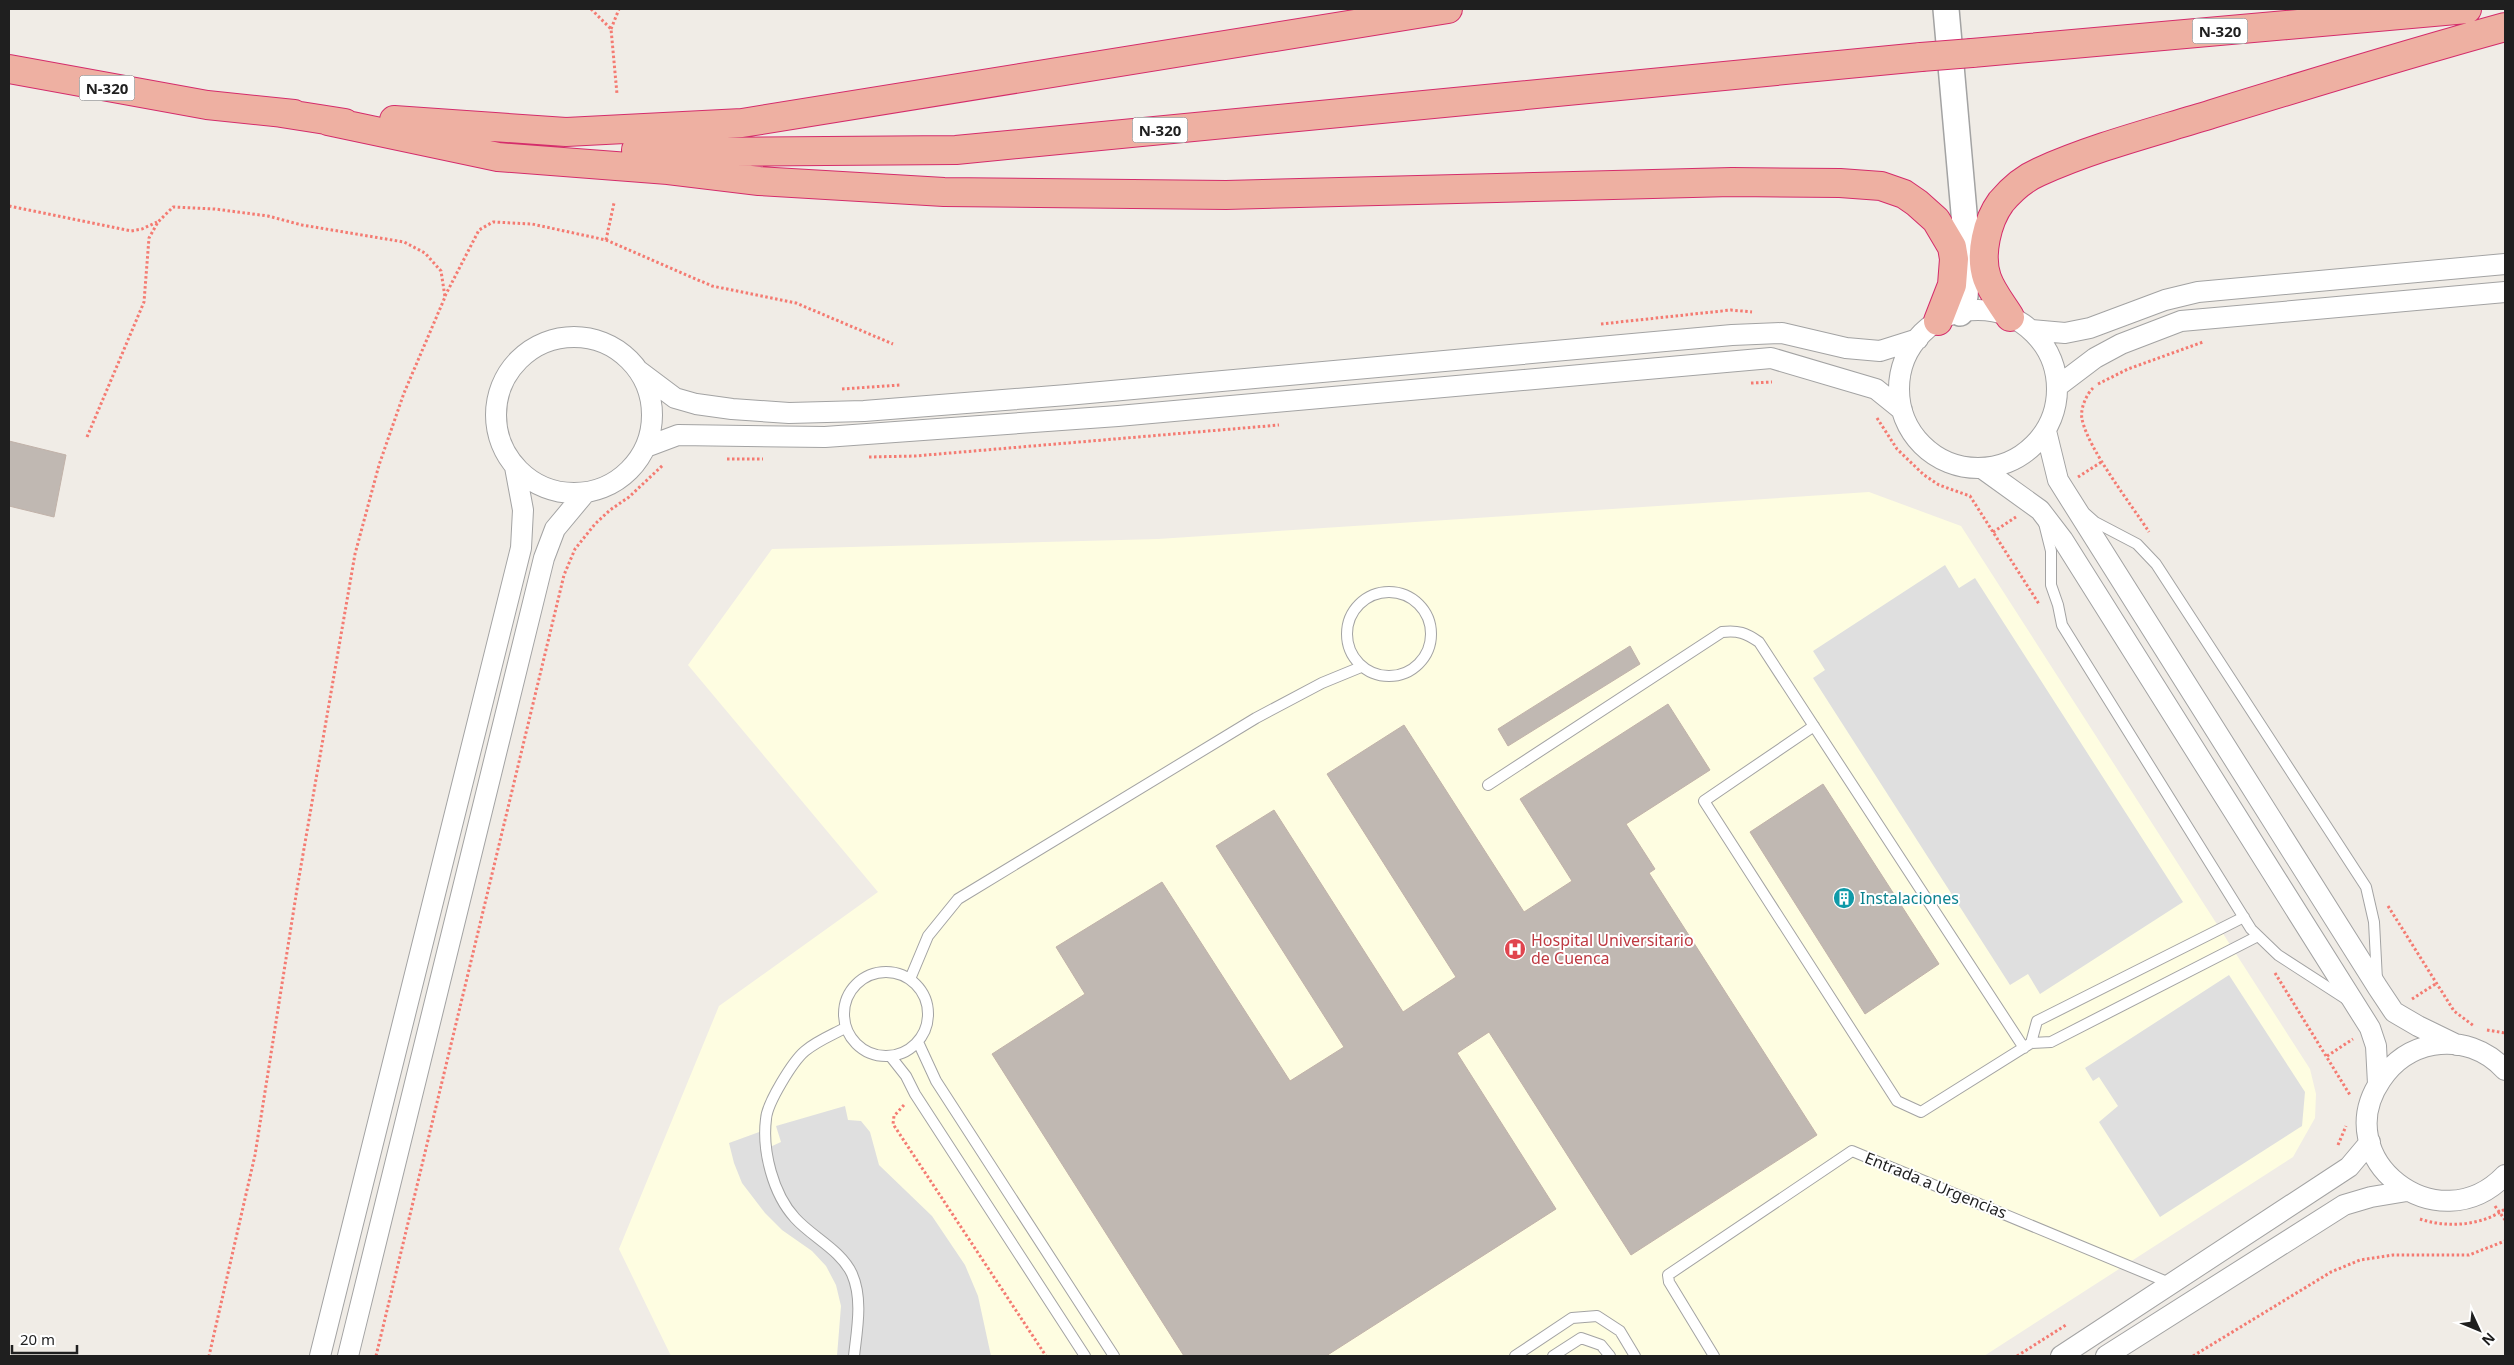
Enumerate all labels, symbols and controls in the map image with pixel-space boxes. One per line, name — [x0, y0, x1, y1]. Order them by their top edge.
road number: N-320 — [2192, 18, 2248, 44]
road number: N-320 — [80, 76, 134, 100]
road number: N-320 — [1132, 118, 1188, 142]
building icon: Instalaciones — [1832, 886, 1856, 910]
place label: Instalaciones — [1860, 887, 1959, 909]
place label: Hospital Universitario de Cuenca — [1531, 929, 1694, 969]
hospital icon: Hospital Universitario de Cuenca — [1503, 937, 1527, 961]
street label: Entrada a Urgencias — [1862, 1146, 2010, 1224]
north arrow — [2454, 1305, 2504, 1355]
scale bar — [12, 1322, 78, 1354]
text: 20 m — [20, 1329, 55, 1349]
text: N — [2478, 1329, 2500, 1350]

